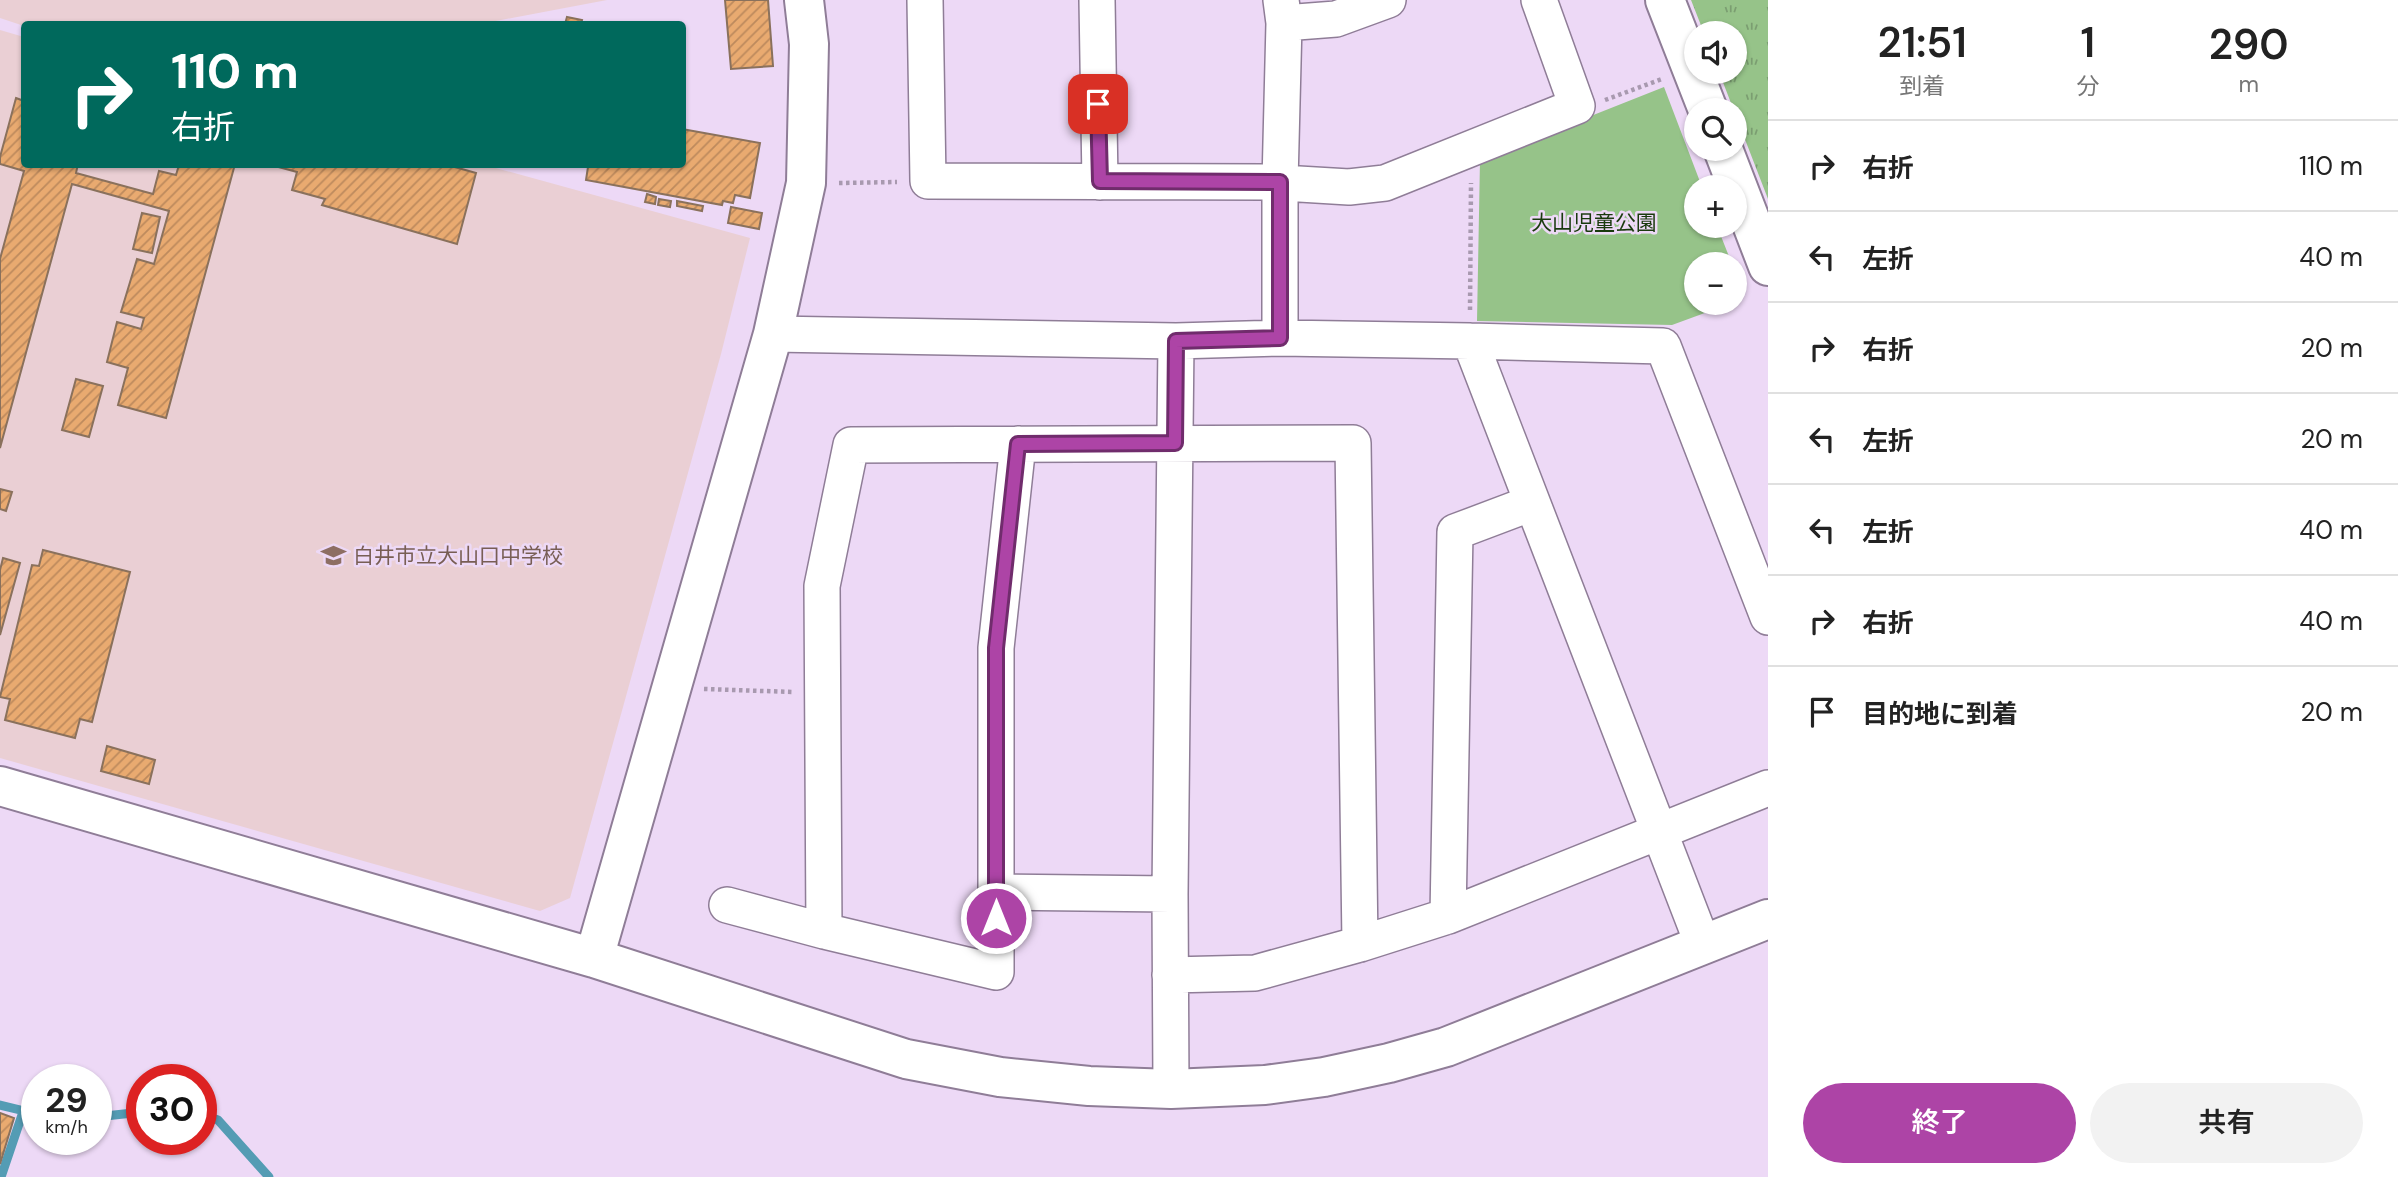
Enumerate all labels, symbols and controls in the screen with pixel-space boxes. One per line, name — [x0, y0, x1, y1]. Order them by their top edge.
text: 21:51 — [1877, 15, 1967, 70]
text: 1 — [2080, 15, 2095, 70]
text: 290 — [2209, 17, 2289, 72]
map controls — [1684, 21, 1747, 315]
button: sound — [1684, 21, 1747, 84]
text: 110 m — [171, 39, 299, 103]
icon: right — [56, 49, 147, 140]
text: m — [2238, 69, 2259, 99]
text: 到着 — [1899, 71, 1945, 101]
text: 分 — [2076, 71, 2099, 101]
pin — [1068, 74, 1128, 134]
icon: arrive — [1079, 85, 1117, 123]
button: search — [1684, 98, 1747, 161]
text: 右折 — [171, 106, 235, 148]
icon: right — [1803, 147, 1841, 185]
text: 110 m — [2299, 149, 2363, 183]
text: 右折 — [1862, 151, 1914, 185]
button: + — [1684, 175, 1747, 238]
park label: 大山児童公園 — [1531, 209, 1657, 237]
icon: left — [1803, 238, 1841, 276]
text: 40 m — [2299, 240, 2363, 274]
text: 左折 — [1862, 242, 1914, 276]
button: − — [1684, 252, 1747, 315]
icon: right — [1803, 329, 1841, 367]
text: 20 m — [2300, 331, 2363, 365]
text: 右折 — [1862, 333, 1914, 367]
icon: left — [1803, 420, 1841, 458]
text: 20 m — [2300, 422, 2363, 456]
text: 左折 — [1862, 424, 1914, 458]
icon: left — [1803, 511, 1841, 549]
text: 40 m — [2299, 513, 2363, 547]
text: 左折 — [1862, 515, 1914, 549]
school or university icon: 白井市立大山口中学校 — [319, 542, 347, 570]
place label: 白井市立大山口中学校 — [353, 542, 563, 570]
icon: right — [1803, 602, 1841, 640]
text: 40 m — [2299, 604, 2363, 638]
text: 右折 — [1862, 606, 1914, 640]
icon: arrive — [1803, 693, 1841, 731]
text: 20 m — [2300, 695, 2363, 729]
text: 目的地に到着 — [1862, 697, 2018, 731]
position arrow — [959, 881, 1033, 955]
speed limit sign: 30 — [126, 1064, 217, 1155]
text: 29 — [45, 1077, 88, 1123]
button: 終了 — [1803, 1083, 2076, 1163]
button: 共有 — [2090, 1083, 2363, 1163]
text: km/h — [45, 1115, 88, 1139]

